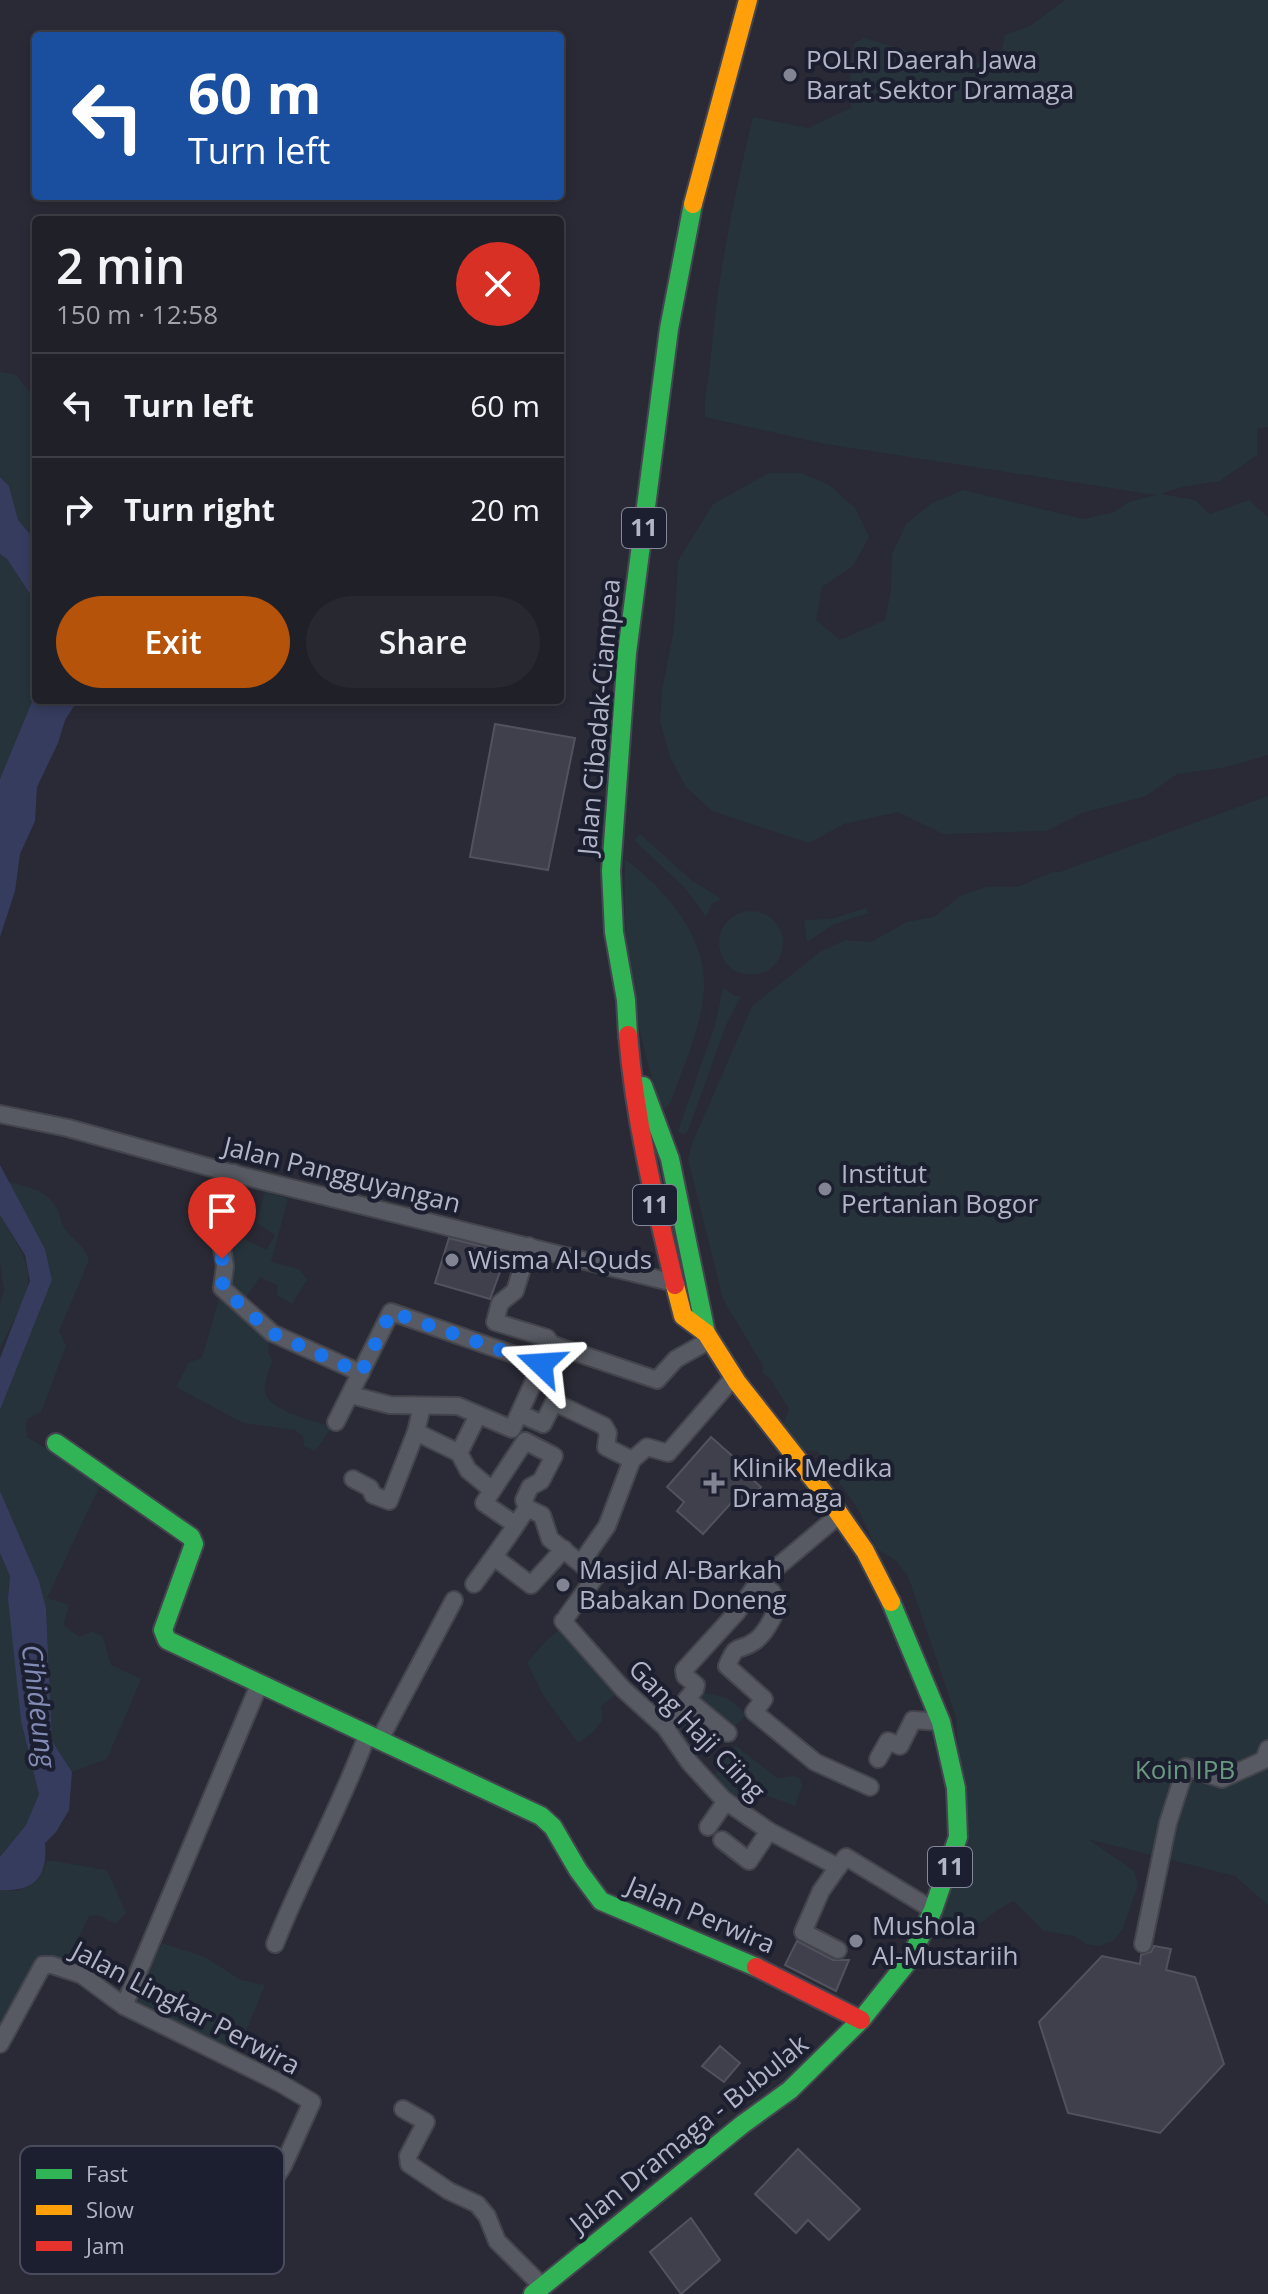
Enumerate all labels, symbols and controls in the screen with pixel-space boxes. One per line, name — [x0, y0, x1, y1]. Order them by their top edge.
place label: POLRI Daerah Jawa Barat Sektor Dramaga — [806, 41, 1074, 107]
text: 60 m — [188, 54, 322, 130]
icon: left — [56, 64, 160, 168]
marker: POLRI Daerah Jawa Barat Sektor Dramaga — [781, 66, 799, 84]
text: Turn left — [188, 126, 330, 175]
text: 2 min — [56, 233, 186, 298]
button: close — [456, 242, 540, 326]
text: 150 m · 12:58 — [56, 296, 218, 332]
icon: left — [56, 383, 100, 427]
text: Turn left — [124, 385, 254, 426]
text: 60 m — [470, 385, 540, 426]
icon: right — [56, 487, 100, 531]
text: Turn right — [124, 489, 275, 530]
text: 20 m — [470, 489, 540, 530]
road number: 11 — [622, 508, 666, 548]
street label: Jalan Cibadak-Ciampea — [568, 577, 628, 860]
button: Exit — [56, 596, 290, 688]
button: Share — [306, 596, 540, 688]
street label: Jalan Pangguyangan — [217, 1126, 465, 1221]
place label: Institut Pertanian Bogor — [841, 1155, 1038, 1221]
pin — [188, 1177, 256, 1259]
marker: Institut Pertanian Bogor — [816, 1180, 834, 1198]
road number: 11 — [633, 1185, 677, 1225]
icon: arrive — [200, 1189, 244, 1233]
place label: Wisma Al-Quds — [468, 1241, 652, 1277]
marker: Wisma Al-Quds — [443, 1251, 461, 1269]
position arrow — [499, 1322, 583, 1406]
place label: Klinik Medika Dramaga — [732, 1449, 893, 1515]
marker: Klinik Medika Dramaga — [703, 1472, 725, 1494]
place label: Masjid Al-Barkah Babakan Doneng — [579, 1551, 787, 1617]
marker: Masjid Al-Barkah Babakan Doneng — [554, 1576, 572, 1594]
water label: Cihideung — [14, 1642, 67, 1771]
street label: Gang Haji Ciing — [621, 1651, 774, 1808]
park label: Koin IPB — [1135, 1751, 1235, 1787]
road number: 11 — [928, 1847, 972, 1887]
street label: Jalan Perwira — [619, 1866, 781, 1961]
place label: Mushola Al-Mustariih — [872, 1907, 1019, 1973]
street label: Jalan Lingkar Perwira — [63, 1930, 307, 2083]
marker: Mushola Al-Mustariih — [847, 1932, 865, 1950]
street label: Jalan Dramaga - Bubulak — [559, 2025, 815, 2243]
legend — [20, 2146, 284, 2274]
text: Fast — [86, 2158, 128, 2188]
text: Slow — [86, 2194, 134, 2224]
text: Jam — [84, 2230, 125, 2260]

